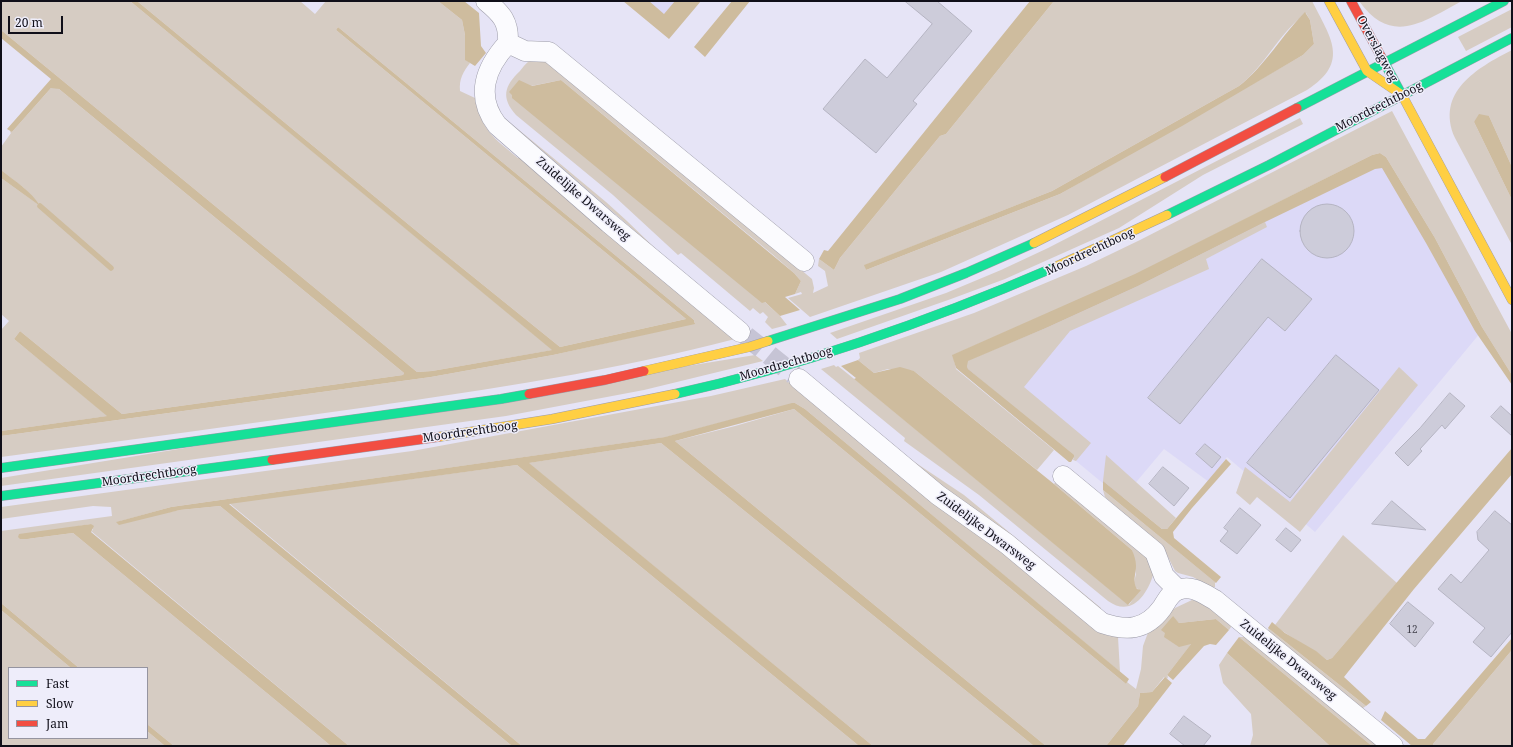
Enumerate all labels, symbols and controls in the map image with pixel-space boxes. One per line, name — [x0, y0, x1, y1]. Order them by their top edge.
scale bar — [10, 8, 65, 34]
street label: Overslagweg — [1353, 13, 1401, 85]
text: 20 m — [15, 14, 43, 31]
street label: Moordrechtboog — [1333, 79, 1425, 135]
street label: Zuidelijke Dwarsweg — [533, 154, 633, 244]
street label: Moordrechtboog — [1044, 225, 1136, 279]
street label: Moordrechtboog — [738, 344, 834, 384]
street label: Moordrechtboog — [422, 418, 518, 446]
street label: Moordrechtboog — [101, 462, 197, 490]
street label: Zuidelijke Dwarsweg — [934, 489, 1038, 573]
street label: Zuidelijke Dwarsweg — [1237, 617, 1339, 703]
house number: 12 — [1406, 624, 1418, 636]
legend — [8, 667, 148, 739]
text: Fast — [46, 675, 69, 692]
text: Slow — [46, 695, 74, 712]
text: Jam — [46, 715, 68, 732]

